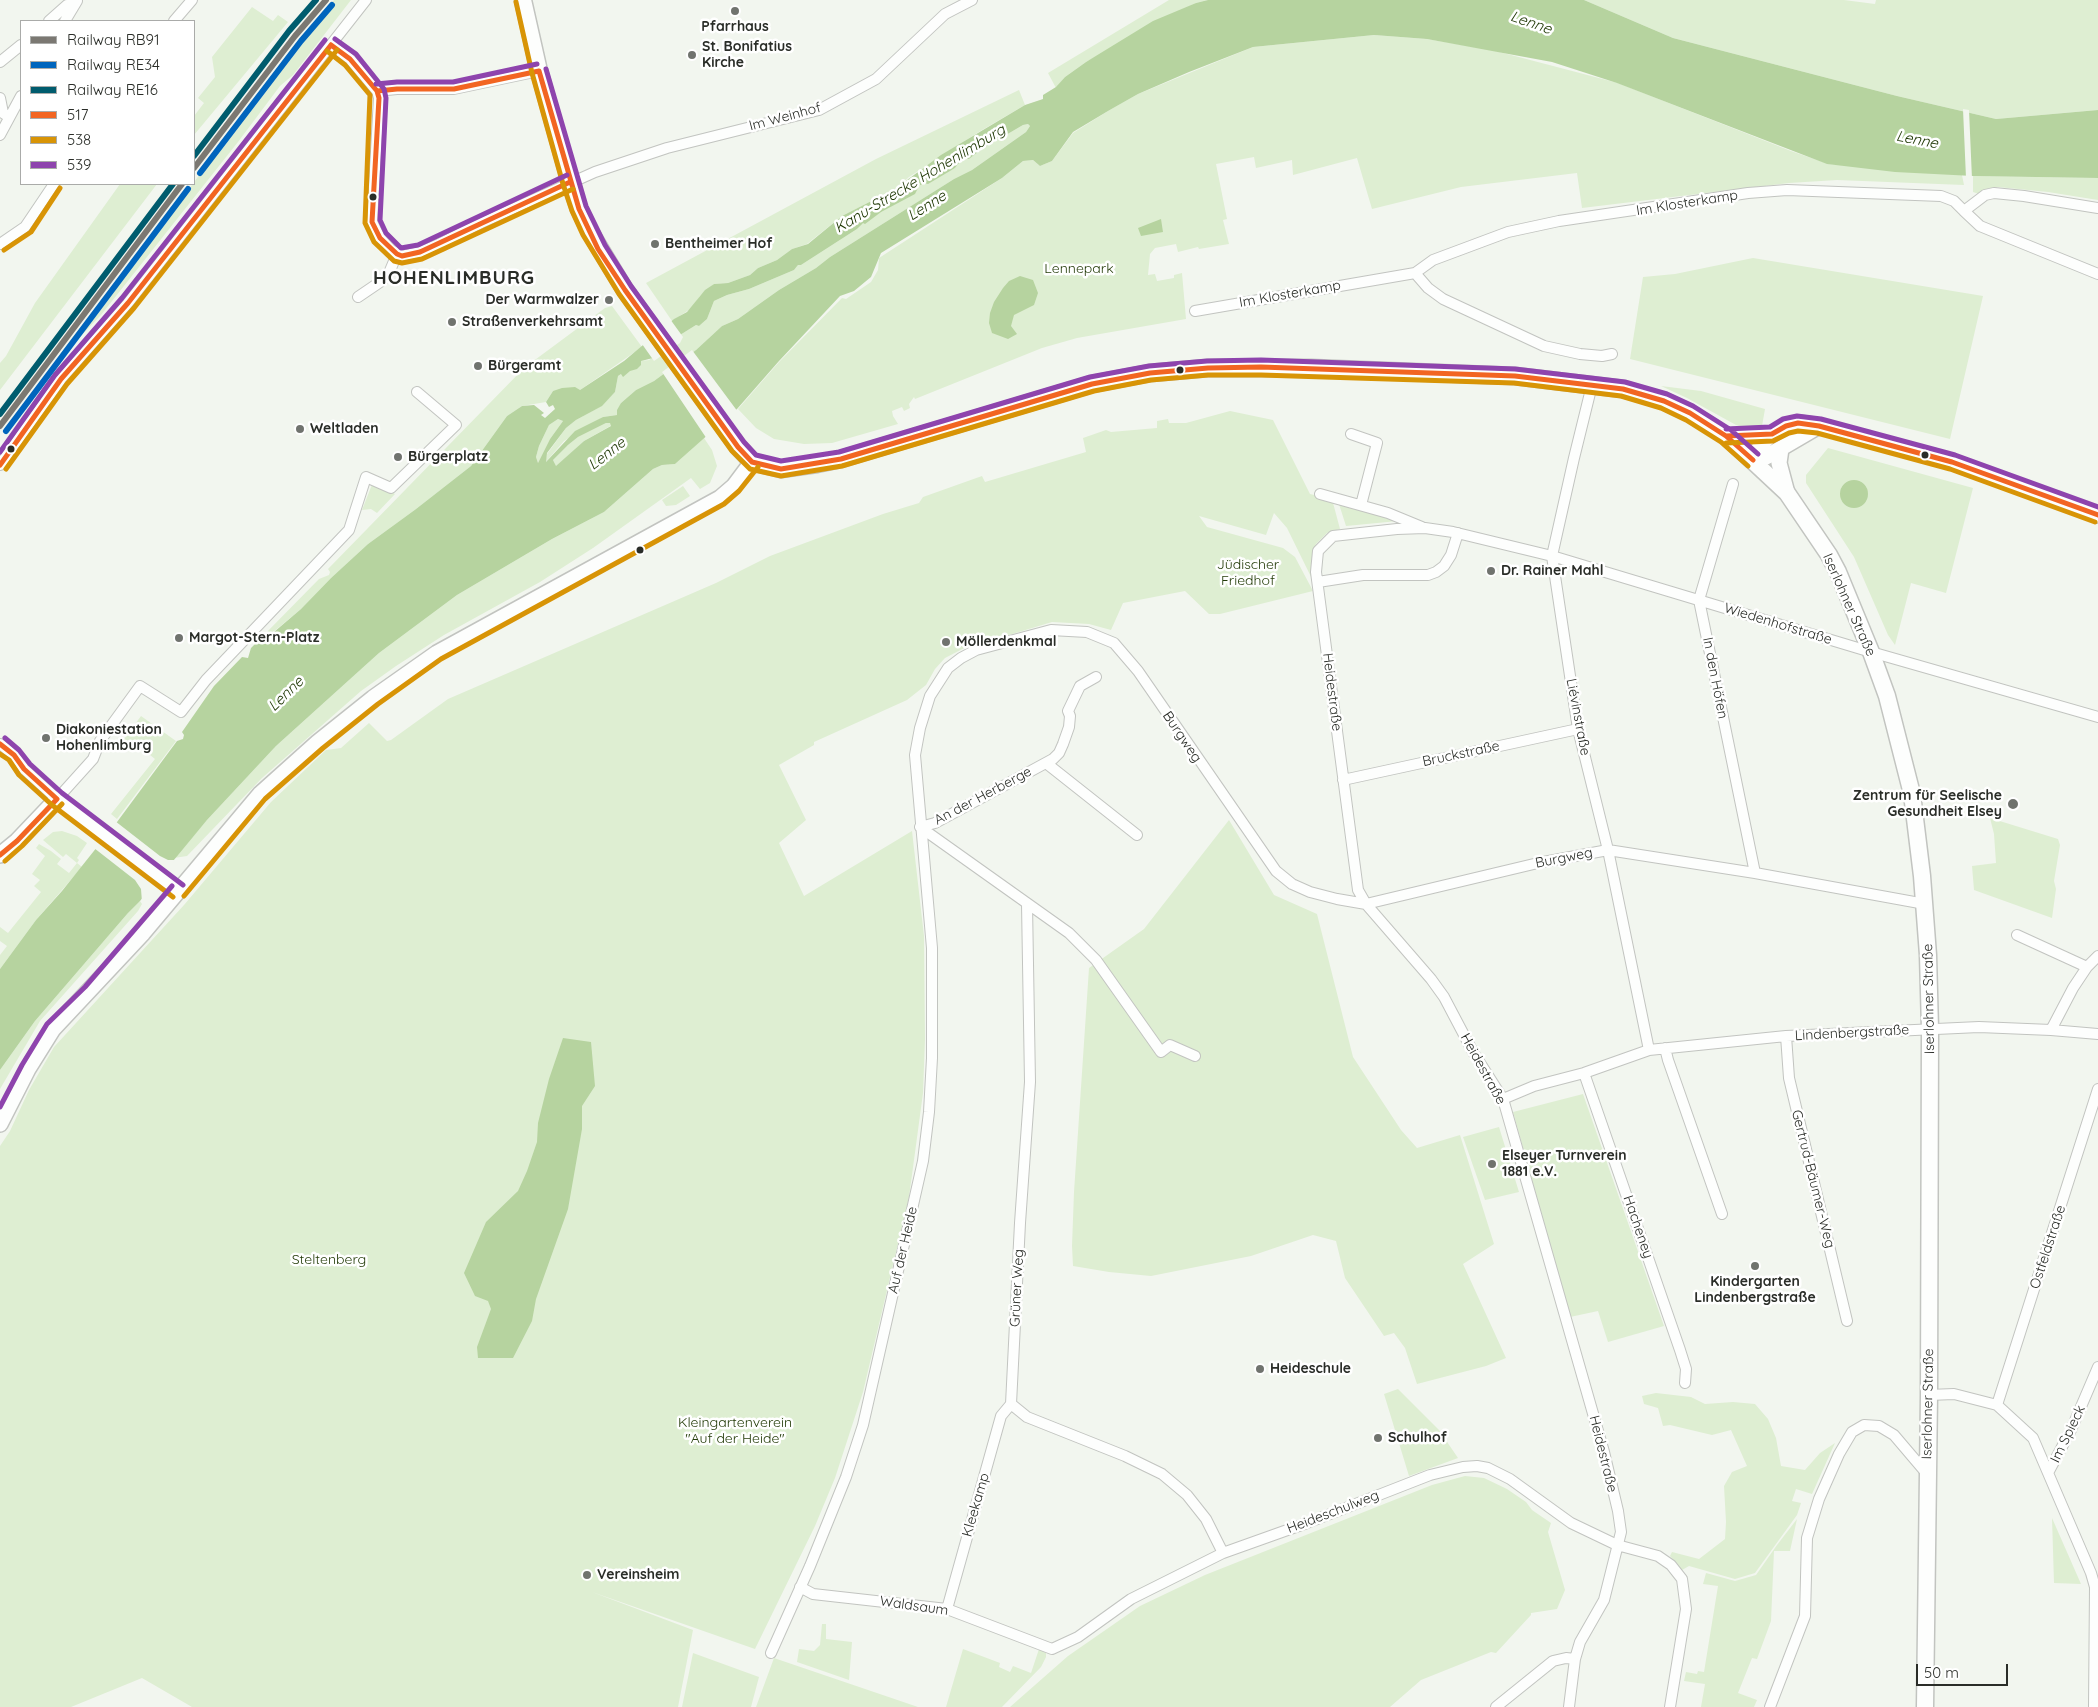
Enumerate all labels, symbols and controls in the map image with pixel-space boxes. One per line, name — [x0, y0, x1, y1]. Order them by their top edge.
marker: Pfarrhaus — [729, 5, 741, 17]
water label: Lenne — [1508, 8, 1554, 38]
place label: Pfarrhaus — [701, 19, 769, 35]
legend — [20, 20, 195, 185]
text: Railway RB91 — [67, 30, 160, 49]
place label: St. Bonifatius Kirche — [702, 39, 792, 72]
marker: St. Bonifatius Kirche — [686, 49, 698, 61]
text: Railway RE34 — [67, 55, 160, 74]
text: Railway RE16 — [67, 80, 158, 99]
street label: Im Weinhof — [747, 99, 823, 135]
text: 517 — [67, 105, 88, 124]
water label: Kanu-Strecke Hohenlimburg — [831, 121, 1009, 237]
water label: Lenne — [1895, 127, 1939, 153]
text: 538 — [67, 130, 91, 149]
text: 539 — [67, 155, 91, 174]
water label: Lenne — [904, 187, 950, 225]
street label: Im Klosterkamp — [1635, 187, 1739, 219]
unlabelled marker — [368, 192, 378, 202]
place label: Bentheimer Hof — [665, 236, 772, 252]
marker: Bentheimer Hof — [649, 238, 661, 250]
park label: Lennepark — [1044, 261, 1114, 277]
district label: HOHENLIMBURG — [372, 267, 536, 289]
street label: Im Klosterkamp — [1238, 277, 1342, 311]
place label: Der Warmwalzer — [485, 292, 599, 308]
marker: Der Warmwalzer — [603, 294, 615, 306]
place label: Straßenverkehrsamt — [462, 314, 603, 330]
marker: Straßenverkehrsamt — [446, 316, 458, 328]
place label: Bürgeramt — [488, 358, 561, 374]
marker: Bürgeramt — [472, 360, 484, 372]
unlabelled marker — [1175, 365, 1185, 375]
place label: Weltladen — [310, 421, 379, 437]
marker: Weltladen — [294, 423, 306, 435]
water label: Lenne — [585, 434, 629, 474]
unlabelled marker — [6, 444, 16, 454]
place label: Bürgerplatz — [408, 449, 488, 465]
unlabelled marker — [1920, 450, 1930, 460]
marker: Bürgerplatz — [392, 451, 404, 463]
unlabelled marker — [635, 545, 645, 555]
street label: Iserlohner Straße — [1819, 551, 1879, 659]
park label: Jüdischer Friedhof — [1217, 557, 1279, 590]
place label: Dr. Rainer Mahl — [1501, 563, 1603, 579]
marker: Dr. Rainer Mahl — [1485, 565, 1497, 577]
street label: Wiedenhofstraße — [1722, 600, 1834, 648]
place label: Margot-Stern-Platz — [189, 630, 320, 646]
marker: Margot-Stern-Platz — [173, 632, 185, 644]
place label: Möllerdenkmal — [956, 634, 1056, 650]
marker: Möllerdenkmal — [940, 636, 952, 648]
street label: In den Höfen — [1699, 636, 1731, 720]
street label: Heidestraße — [1319, 652, 1345, 732]
water label: Lenne — [265, 673, 307, 715]
street label: Liévinstraße — [1562, 677, 1594, 757]
street label: Burgweg — [1159, 708, 1205, 766]
place label: Diakoniestation Hohenlimburg — [56, 722, 162, 754]
marker: Diakoniestation Hohenlimburg — [40, 732, 52, 744]
street label: Bruckstraße — [1421, 738, 1501, 770]
street label: An der Herberge — [931, 763, 1035, 829]
place label: Zentrum für Seelische Gesundheit Elsey — [1853, 788, 2002, 820]
marker: Zentrum für Seelische Gesundheit Elsey — [2006, 797, 2020, 811]
street label: Burgweg — [1534, 844, 1594, 872]
street label: Iserlohner Straße — [1920, 943, 1938, 1055]
street label: Lindenbergstraße — [1794, 1022, 1910, 1044]
street label: Heidestraße — [1457, 1030, 1509, 1108]
street label: Gertrud-Bäumer-Weg — [1788, 1108, 1838, 1250]
place label: Elseyer Turnverein 1881 e.V. — [1502, 1148, 1627, 1180]
marker: Elseyer Turnverein 1881 e.V. — [1486, 1158, 1498, 1170]
street label: Hacheney — [1619, 1193, 1657, 1261]
street label: Ostfeldstraße — [2027, 1203, 2069, 1291]
street label: Auf der Heide — [885, 1205, 921, 1295]
street label: Grüner Weg — [1007, 1249, 1027, 1327]
park label: Steltenberg — [292, 1252, 366, 1268]
marker: Kindergarten Lindenbergstraße — [1749, 1260, 1761, 1272]
place label: Kindergarten Lindenbergstraße — [1694, 1274, 1816, 1306]
street label: Iserlohner Straße — [1919, 1348, 1937, 1460]
place label: Heideschule — [1270, 1361, 1351, 1377]
marker: Heideschule — [1254, 1363, 1266, 1375]
street label: Im Spieck — [2047, 1402, 2089, 1466]
street label: Heidestraße — [1585, 1414, 1621, 1494]
park label: Kleingartenverein "Auf der Heide" — [678, 1415, 792, 1448]
place label: Schulhof — [1388, 1430, 1447, 1446]
marker: Schulhof — [1372, 1432, 1384, 1444]
street label: Kleekamp — [959, 1471, 993, 1539]
street label: Heideschulweg — [1285, 1487, 1381, 1537]
place label: Vereinsheim — [597, 1567, 680, 1583]
marker: Vereinsheim — [581, 1569, 593, 1581]
street label: Waldsaum — [879, 1593, 949, 1619]
scale bar — [1918, 1654, 2010, 1686]
text: 50 m — [1924, 1663, 1959, 1682]

